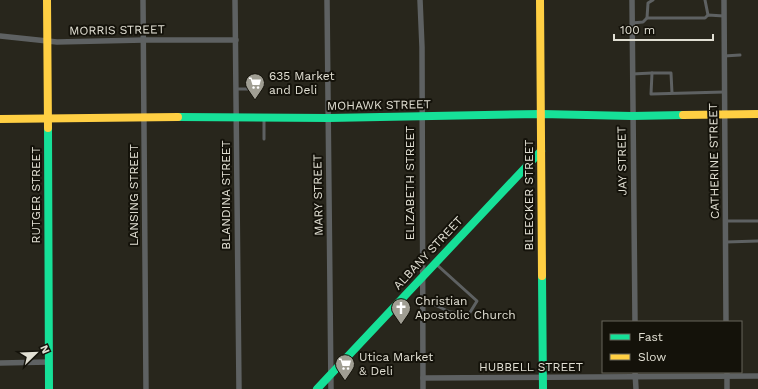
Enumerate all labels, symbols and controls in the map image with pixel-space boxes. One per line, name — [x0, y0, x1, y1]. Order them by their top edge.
scale bar — [614, 16, 713, 42]
street label: MORRIS STREET — [69, 22, 165, 38]
text: 100 m — [620, 23, 655, 37]
place label: 635 Market and Deli — [269, 69, 335, 97]
supermarket icon: 635 Market and Deli — [244, 72, 266, 100]
street label: MOHAWK STREET — [327, 97, 431, 113]
street label: CATHERINE STREET — [706, 103, 722, 219]
street label: ELIZABETH STREET — [403, 126, 417, 240]
street label: JAY STREET — [614, 126, 630, 196]
street label: BLEECKER STREET — [522, 139, 536, 251]
street label: BLANDINA STREET — [219, 140, 233, 250]
street label: LANSING STREET — [127, 144, 141, 246]
street label: RUTGER STREET — [29, 147, 43, 244]
street label: MARY STREET — [310, 154, 326, 236]
street label: ALBANY STREET — [390, 213, 466, 293]
place label: Christian Apostolic Church — [415, 294, 516, 322]
church icon: Christian Apostolic Church — [390, 297, 412, 325]
legend — [602, 321, 742, 373]
text: Fast — [638, 330, 663, 344]
north arrow — [16, 333, 56, 373]
text: N — [37, 343, 52, 356]
place label: Utica Market & Deli — [359, 350, 433, 378]
text: Slow — [638, 350, 666, 364]
supermarket icon: Utica Market & Deli — [334, 353, 356, 381]
street label: HUBBELL STREET — [479, 360, 583, 374]

